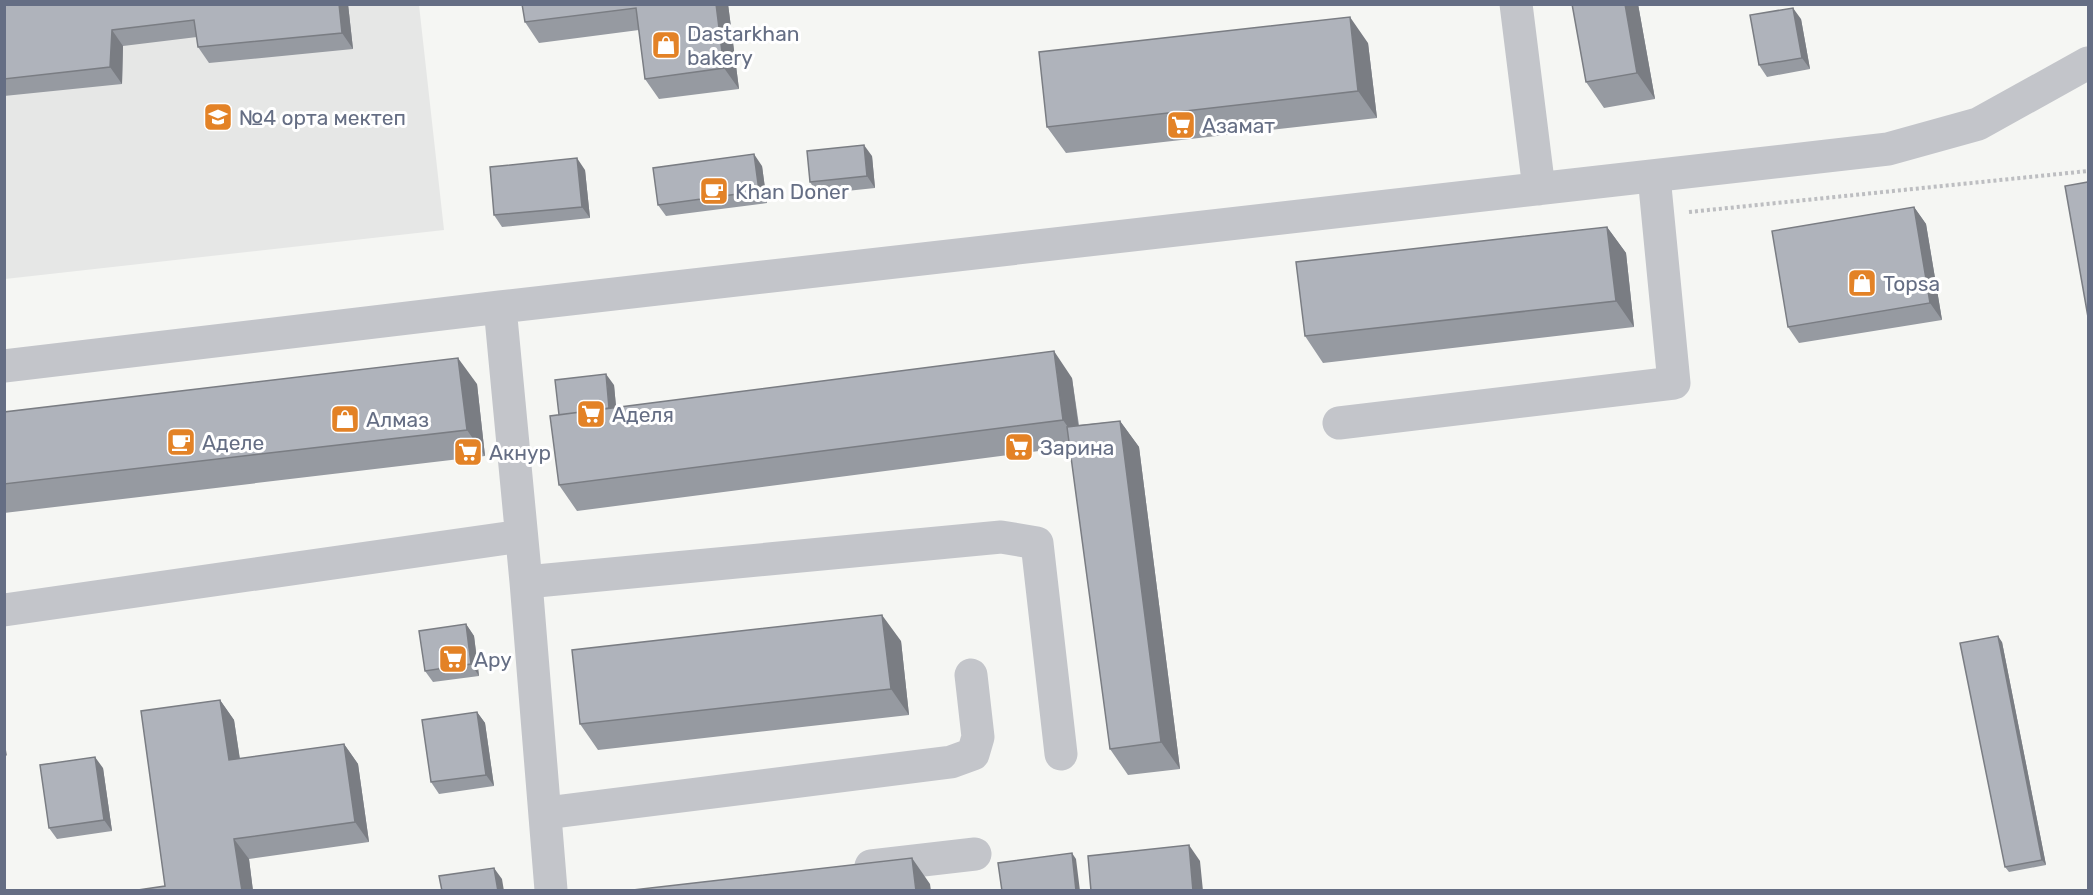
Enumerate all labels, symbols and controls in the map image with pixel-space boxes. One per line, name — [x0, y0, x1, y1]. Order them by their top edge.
place label: Dastarkhan bakery — [687, 21, 799, 70]
shop icon: Dastarkhan bakery — [650, 29, 682, 61]
school or university icon: №4 орта мектеп — [202, 101, 234, 133]
place label: №4 орта мектеп — [239, 105, 406, 130]
supermarket icon: Азамат — [1165, 109, 1197, 141]
place label: Азамат — [1202, 113, 1275, 138]
cafe icon: Khan Doner — [698, 175, 730, 207]
place label: Khan Doner — [735, 179, 849, 204]
shop icon: Topsa — [1846, 267, 1878, 299]
place label: Topsa — [1883, 271, 1940, 296]
supermarket icon: Аделя — [575, 398, 607, 430]
place label: Аделя — [612, 402, 674, 427]
shop icon: Алмаз — [329, 403, 361, 435]
place label: Алмаз — [366, 407, 429, 432]
cafe icon: Аделе — [165, 426, 197, 458]
place label: Аделе — [202, 430, 264, 455]
supermarket icon: Зарина — [1003, 431, 1035, 463]
place label: Зарина — [1040, 435, 1114, 460]
supermarket icon: Акнур — [452, 436, 484, 468]
place label: Акнур — [489, 440, 551, 465]
supermarket icon: Ару — [437, 643, 469, 675]
place label: Ару — [474, 647, 512, 672]

